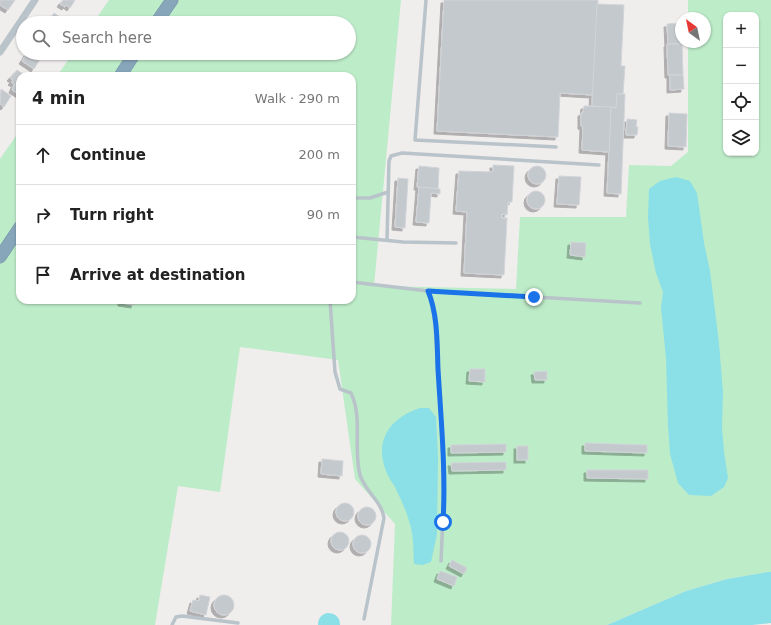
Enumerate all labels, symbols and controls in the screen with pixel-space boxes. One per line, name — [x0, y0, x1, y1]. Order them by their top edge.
north arrow — [675, 12, 711, 48]
map controls — [723, 12, 759, 156]
button: + — [723, 12, 759, 48]
search box — [16, 16, 356, 60]
icon: search — [30, 27, 52, 49]
text: Search here — [62, 29, 152, 47]
button: − — [723, 48, 759, 84]
button: locate — [723, 84, 759, 120]
text: 4 min — [32, 88, 85, 108]
text: Walk · 290 m — [255, 91, 340, 106]
button: layers — [723, 120, 759, 156]
icon: ahead — [32, 144, 54, 166]
text: Continue — [70, 146, 146, 164]
text: 200 m — [298, 147, 340, 162]
icon: right — [32, 204, 54, 226]
text: Turn right — [70, 206, 154, 224]
text: 90 m — [307, 207, 340, 222]
icon: arrive — [32, 264, 54, 286]
text: Arrive at destination — [70, 266, 245, 284]
route end — [525, 288, 543, 306]
route start — [434, 513, 452, 531]

